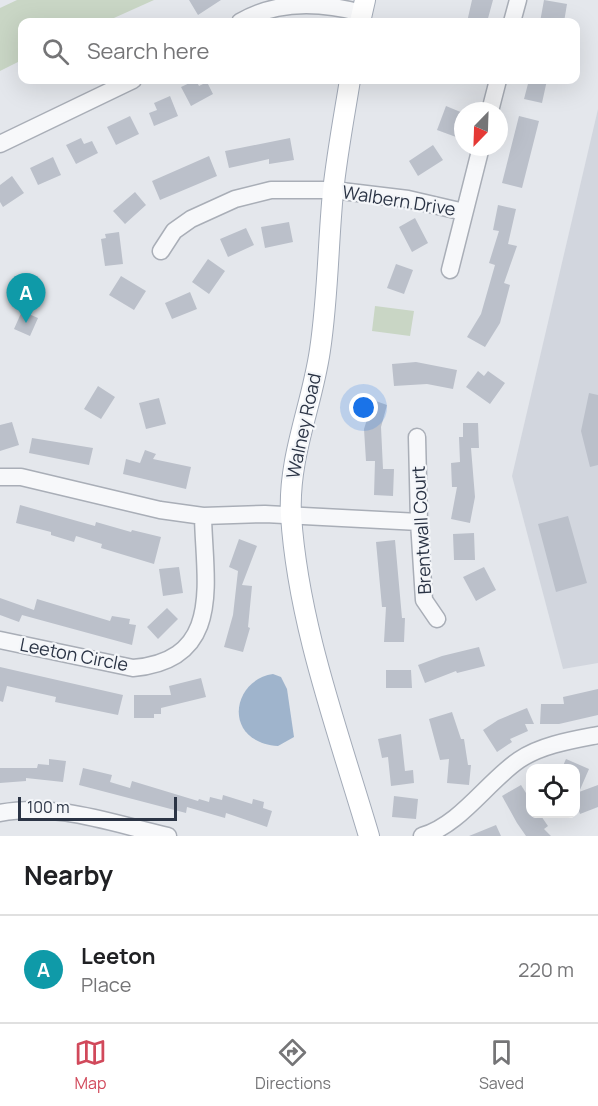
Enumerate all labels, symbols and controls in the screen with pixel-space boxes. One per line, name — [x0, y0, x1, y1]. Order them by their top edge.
search box — [18, 18, 580, 84]
icon: search — [39, 35, 72, 68]
text: Search here — [87, 36, 209, 66]
north arrow — [454, 102, 508, 156]
street label: Walbern Drive — [341, 179, 457, 221]
pin: A — [6, 274, 46, 323]
street label: Walney Road — [280, 371, 326, 481]
your location — [349, 393, 378, 422]
street label: Brentwall Court — [406, 465, 436, 595]
street label: Leeton Circle — [18, 632, 130, 676]
map controls — [526, 764, 580, 818]
button: locate — [526, 764, 580, 818]
scale bar — [18, 794, 177, 822]
text: 100 m — [27, 796, 70, 818]
text: Nearby — [24, 857, 113, 893]
text: Leeton — [81, 941, 156, 971]
text: A — [37, 956, 50, 983]
text: 220 m — [518, 956, 574, 983]
text: Place — [81, 971, 131, 998]
tab: Map — [74, 1036, 107, 1094]
tab: Directions — [255, 1036, 331, 1094]
tab: Saved — [479, 1036, 524, 1094]

